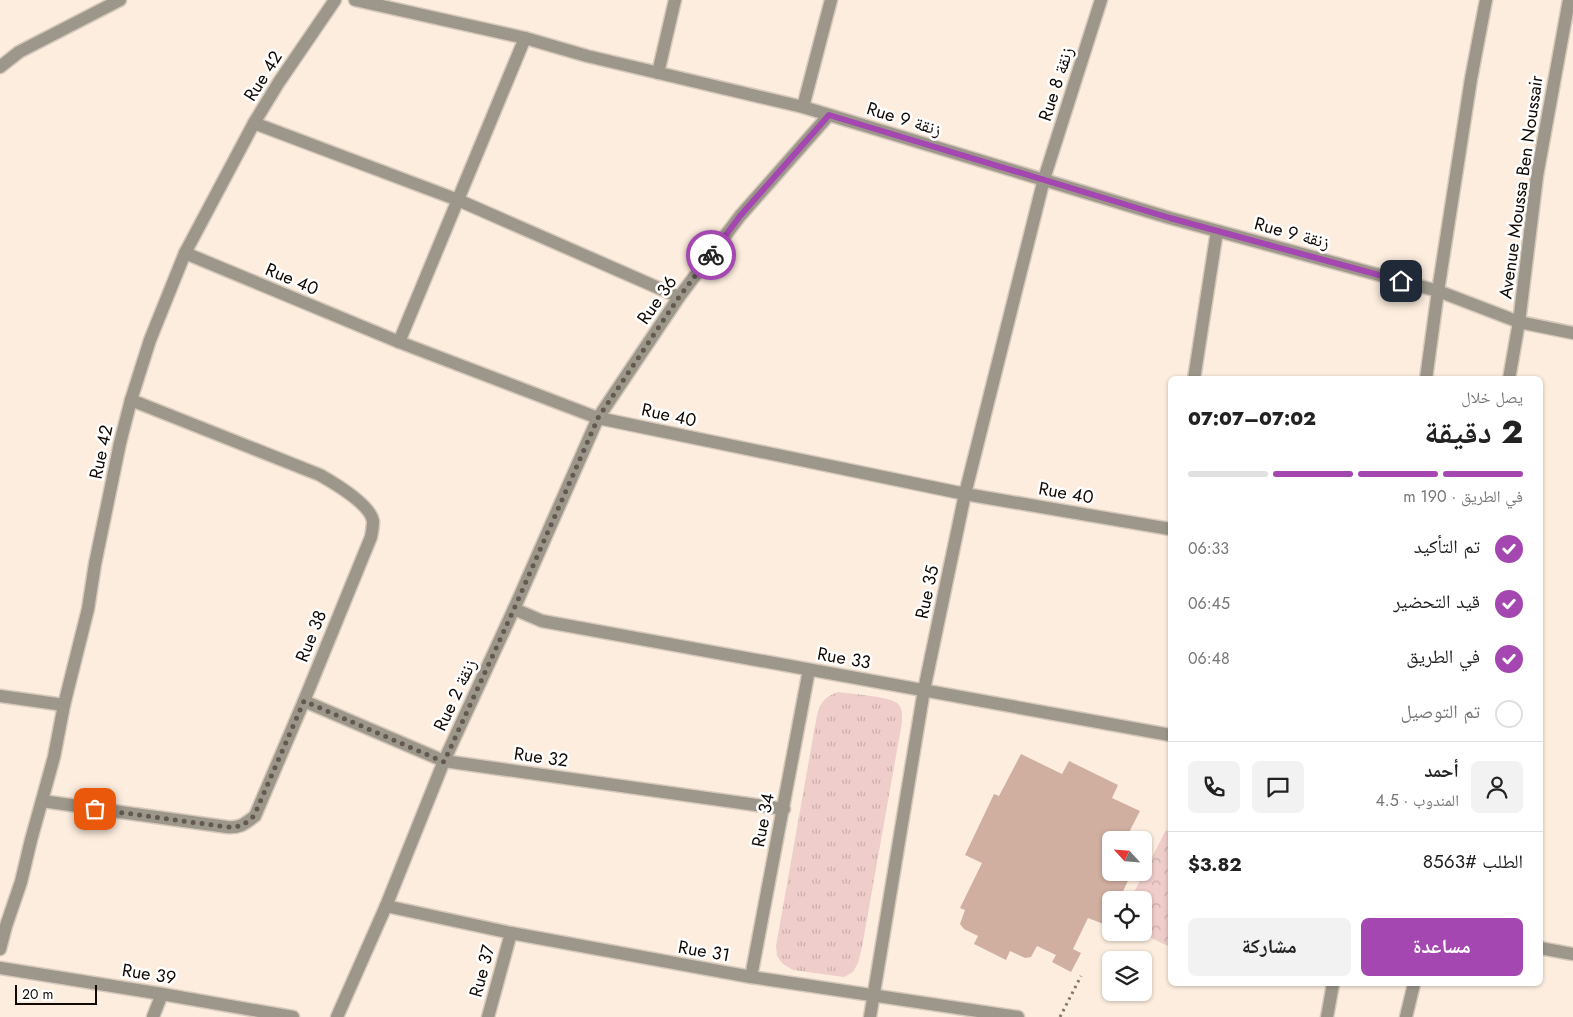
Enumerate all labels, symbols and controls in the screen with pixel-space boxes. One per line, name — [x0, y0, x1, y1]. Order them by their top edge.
street label: Rue 8 زنقة — [1032, 44, 1080, 124]
street label: Rue 42 — [237, 46, 289, 106]
street label: Avenue Moussa Ben Noussair — [1492, 73, 1550, 300]
street label: Rue 9 زنقة — [863, 95, 945, 143]
street label: Rue 9 زنقة — [1251, 210, 1333, 256]
courier — [686, 230, 736, 280]
icon: bike — [697, 241, 725, 269]
street label: Rue 40 — [261, 256, 323, 302]
pin — [1380, 260, 1422, 302]
icon: home — [1387, 267, 1415, 295]
street label: Rue 36 — [631, 270, 683, 330]
text: يصل خلال — [1461, 386, 1523, 409]
street label: Rue 40 — [639, 397, 699, 434]
text: 07:02–07:07 — [1188, 405, 1316, 432]
text: 2 دقيقة — [1424, 409, 1523, 455]
street label: Rue 42 — [83, 422, 119, 482]
street label: Rue 40 — [1036, 475, 1096, 511]
text: في الطريق · 190 m — [1403, 485, 1523, 508]
text: تم التأكيد — [1414, 533, 1480, 560]
icon: check — [1495, 535, 1523, 563]
text: 06:33 — [1188, 537, 1229, 560]
street label: Rue 35 — [909, 563, 945, 621]
text: قيد التحضير — [1393, 588, 1480, 615]
icon: check — [1495, 590, 1523, 618]
text: 06:45 — [1188, 592, 1230, 615]
street label: Rue 38 — [289, 606, 333, 666]
street label: Rue 33 — [815, 641, 873, 676]
text: في الطريق — [1406, 643, 1480, 670]
icon: check — [1495, 645, 1523, 673]
text: 06:48 — [1188, 647, 1230, 670]
street label: Rue 2 زنقة — [427, 655, 483, 735]
text: تم التوصيل — [1400, 698, 1480, 725]
street label: Rue 32 — [512, 740, 570, 774]
text: أحمد — [1424, 757, 1459, 784]
button: phone — [1188, 761, 1240, 813]
button: chat — [1252, 761, 1304, 813]
button: person — [1471, 761, 1523, 813]
pin — [74, 788, 116, 830]
text: المندوب · 4.5 — [1376, 789, 1459, 812]
street label: Rue 34 — [745, 791, 781, 849]
icon: bag — [81, 795, 109, 823]
north arrow — [1102, 831, 1152, 881]
map controls — [1102, 831, 1152, 1001]
text: الطلب #8563 — [1423, 848, 1523, 875]
text: $3.82 — [1188, 851, 1242, 878]
button: locate — [1102, 891, 1152, 941]
button: مشاركة — [1188, 918, 1351, 976]
button: مساعدة — [1361, 918, 1523, 976]
street label: Rue 31 — [676, 934, 732, 968]
street label: Rue 37 — [463, 941, 502, 1000]
button: layers — [1102, 951, 1152, 1001]
street label: Rue 39 — [120, 957, 178, 991]
scale bar — [15, 982, 98, 1005]
text: 20 m — [22, 984, 54, 1004]

